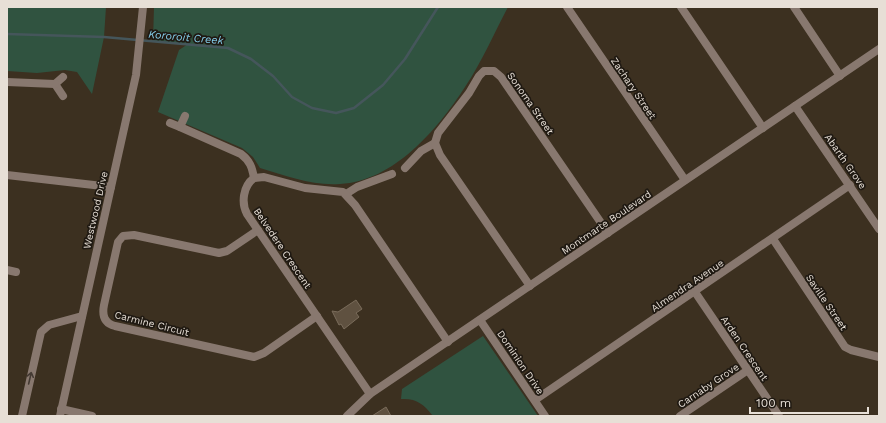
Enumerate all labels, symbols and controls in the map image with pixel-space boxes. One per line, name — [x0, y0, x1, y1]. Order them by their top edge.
water label: Kororoit Creek — [148, 28, 225, 47]
street label: Zachary Street — [609, 55, 659, 122]
street label: Sonoma Street — [505, 70, 557, 137]
street label: Abarth Grove — [823, 132, 869, 191]
street label: Westwood Drive — [81, 170, 110, 250]
street label: Montmarte Boulevard — [560, 188, 653, 256]
street label: Belvedere Crescent — [252, 206, 314, 291]
street label: Almendra Avenue — [649, 257, 726, 314]
street label: Saville Street — [804, 272, 850, 333]
street label: Carmine Circuit — [114, 309, 191, 338]
street label: Arden Crescent — [719, 314, 771, 383]
street label: Dominion Drive — [495, 328, 546, 397]
street label: Carnaby Grove — [676, 361, 741, 410]
one-way arrow — [27, 372, 35, 385]
scale bar — [750, 389, 868, 415]
text: 100 m — [756, 396, 791, 410]

